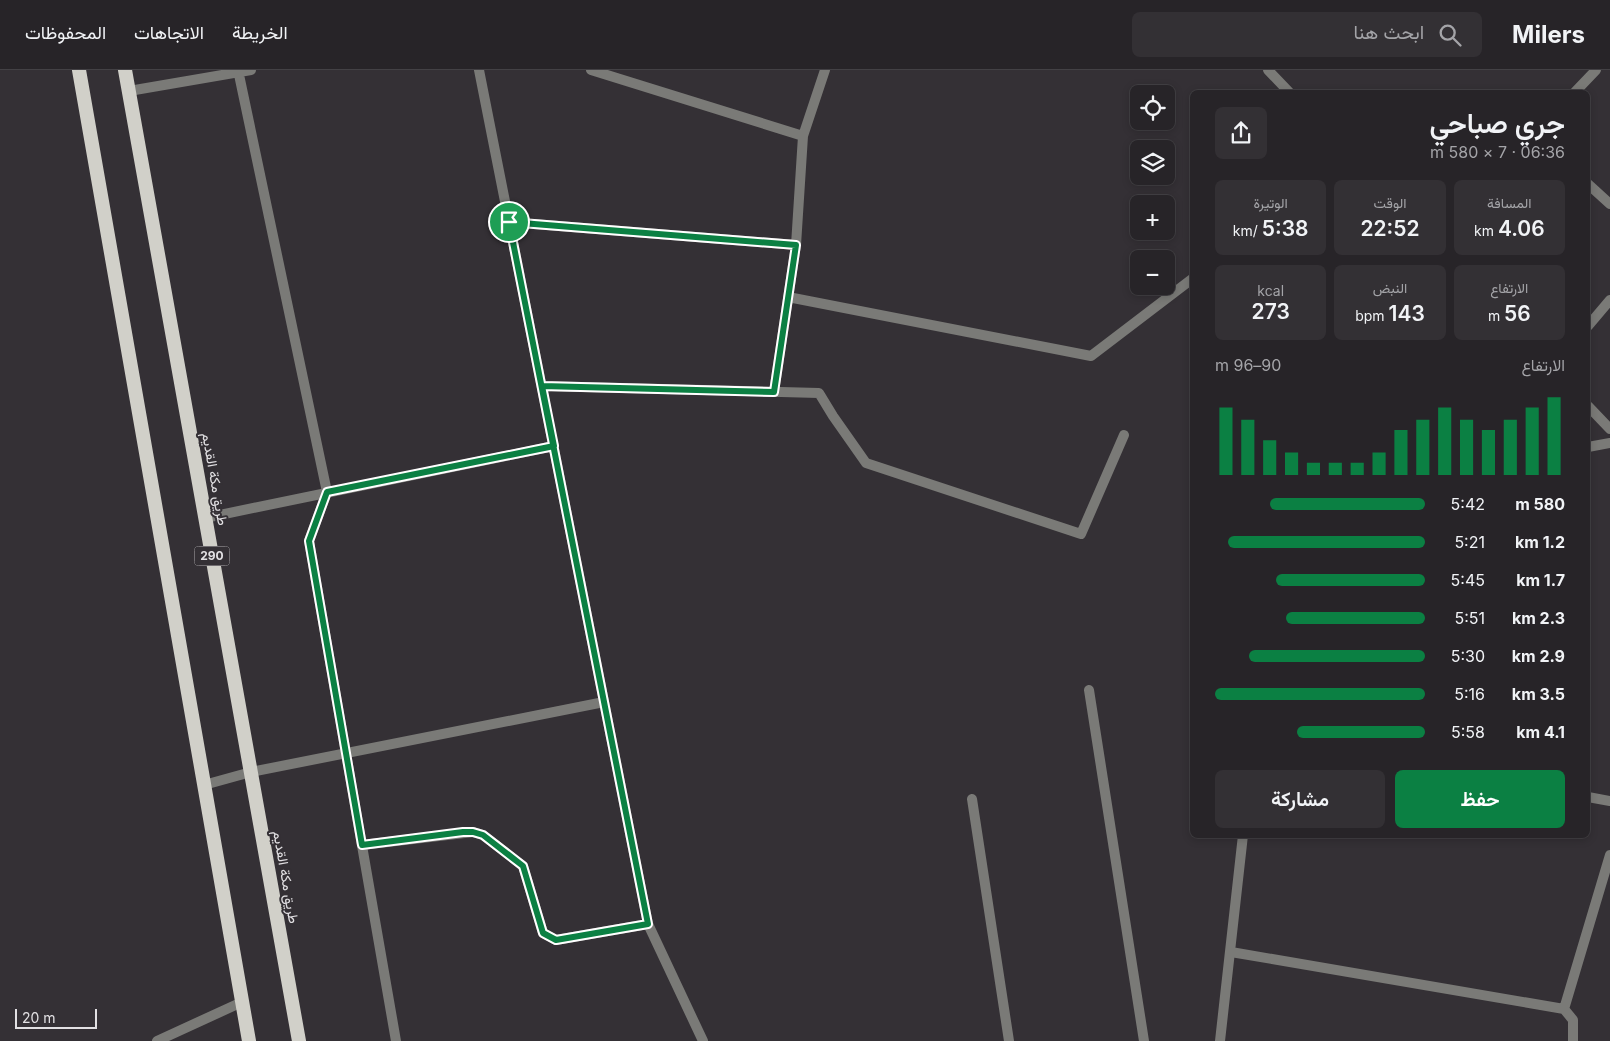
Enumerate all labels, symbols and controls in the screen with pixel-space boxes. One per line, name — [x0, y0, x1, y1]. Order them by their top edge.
search box — [1132, 12, 1482, 57]
text: Milers — [1512, 20, 1585, 49]
text: ابحث هنا — [1354, 21, 1424, 44]
icon: search — [1436, 21, 1464, 49]
text: المحفوظات — [25, 22, 106, 43]
text: الاتجاهات — [134, 22, 204, 43]
text: الخريطة — [232, 22, 288, 43]
map controls — [1130, 85, 1175, 295]
button: locate — [1130, 85, 1175, 130]
text: جري صباحي — [1429, 106, 1565, 140]
button: share — [1215, 107, 1267, 159]
button: layers — [1130, 140, 1175, 185]
text: 06:36 · 7 × 580 m — [1430, 142, 1565, 162]
text: الوتيرة — [1254, 194, 1288, 211]
text: الوقت — [1374, 194, 1406, 211]
text: المسافة — [1487, 194, 1532, 211]
button: + — [1130, 195, 1175, 240]
pin — [488, 201, 530, 243]
icon: arrive — [495, 208, 523, 236]
text: 5:38 — [1262, 216, 1309, 241]
text: 22:52 — [1360, 216, 1420, 241]
text: 4.06 — [1498, 216, 1545, 241]
text: /km — [1233, 222, 1262, 239]
text: km — [1474, 222, 1498, 239]
button: − — [1130, 250, 1175, 295]
text: النبض — [1373, 279, 1407, 296]
text: الارتفاع — [1490, 279, 1528, 296]
text: kcal — [1257, 282, 1284, 299]
text: 273 — [1252, 299, 1290, 324]
text: 143 — [1389, 301, 1425, 326]
text: 56 — [1504, 301, 1531, 326]
text: bpm — [1355, 307, 1389, 324]
text: m — [1488, 307, 1504, 324]
text: 90–96 m — [1215, 355, 1281, 375]
text: الارتفاع — [1522, 355, 1565, 375]
street label: طريق مكة القديم — [198, 431, 232, 527]
text: 5:42 — [1451, 494, 1485, 514]
text: 580 m — [1515, 494, 1565, 514]
text: 5:21 — [1454, 532, 1485, 552]
text: 1.2 km — [1515, 532, 1565, 552]
road number: 290 — [194, 546, 230, 566]
text: 5:45 — [1451, 570, 1485, 590]
text: 1.7 km — [1516, 570, 1565, 590]
text: 5:51 — [1454, 608, 1485, 628]
text: 2.3 km — [1512, 608, 1565, 628]
text: 5:30 — [1451, 646, 1485, 666]
text: 2.9 km — [1512, 646, 1565, 666]
text: 5:16 — [1454, 684, 1485, 704]
text: 3.5 km — [1512, 684, 1565, 704]
text: 5:58 — [1451, 722, 1485, 742]
text: 4.1 km — [1516, 722, 1565, 742]
button: مشاركة — [1215, 770, 1385, 828]
button: حفظ — [1395, 770, 1565, 828]
street label: طريق مكة القديم — [269, 829, 303, 925]
scale bar — [15, 1006, 98, 1029]
text: 20 m — [22, 1009, 56, 1026]

